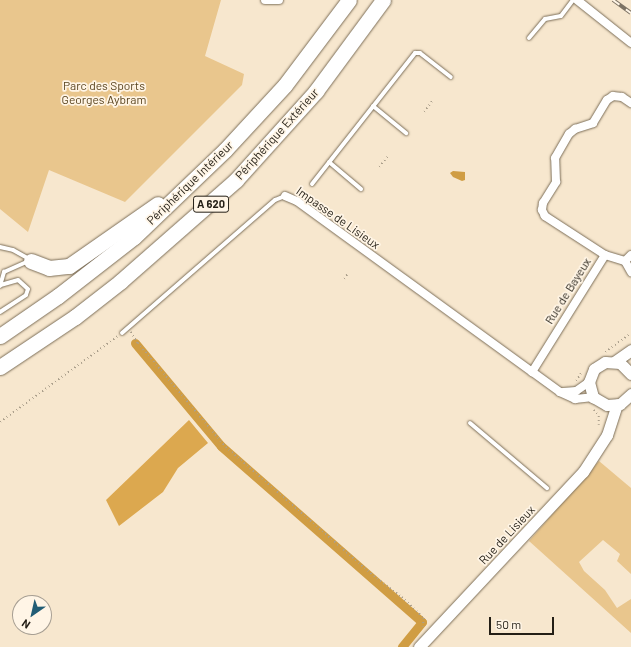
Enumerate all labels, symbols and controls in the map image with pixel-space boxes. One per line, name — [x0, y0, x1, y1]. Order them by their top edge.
park label: Parc des Sports Georges Aybram — [62, 79, 146, 107]
street label: Périphérique Extérieur — [232, 85, 322, 183]
street label: Périphérique Intérieur — [144, 138, 236, 228]
street label: Impasse de Lisieux — [294, 184, 382, 252]
road number: A 620 — [193, 195, 229, 213]
street label: Rue de Bayeux — [542, 255, 594, 327]
street label: Rue de Lisieux — [476, 503, 538, 567]
north arrow — [12, 595, 52, 635]
scale bar — [491, 609, 556, 635]
text: N — [19, 617, 32, 632]
text: 50 m — [496, 617, 521, 631]

